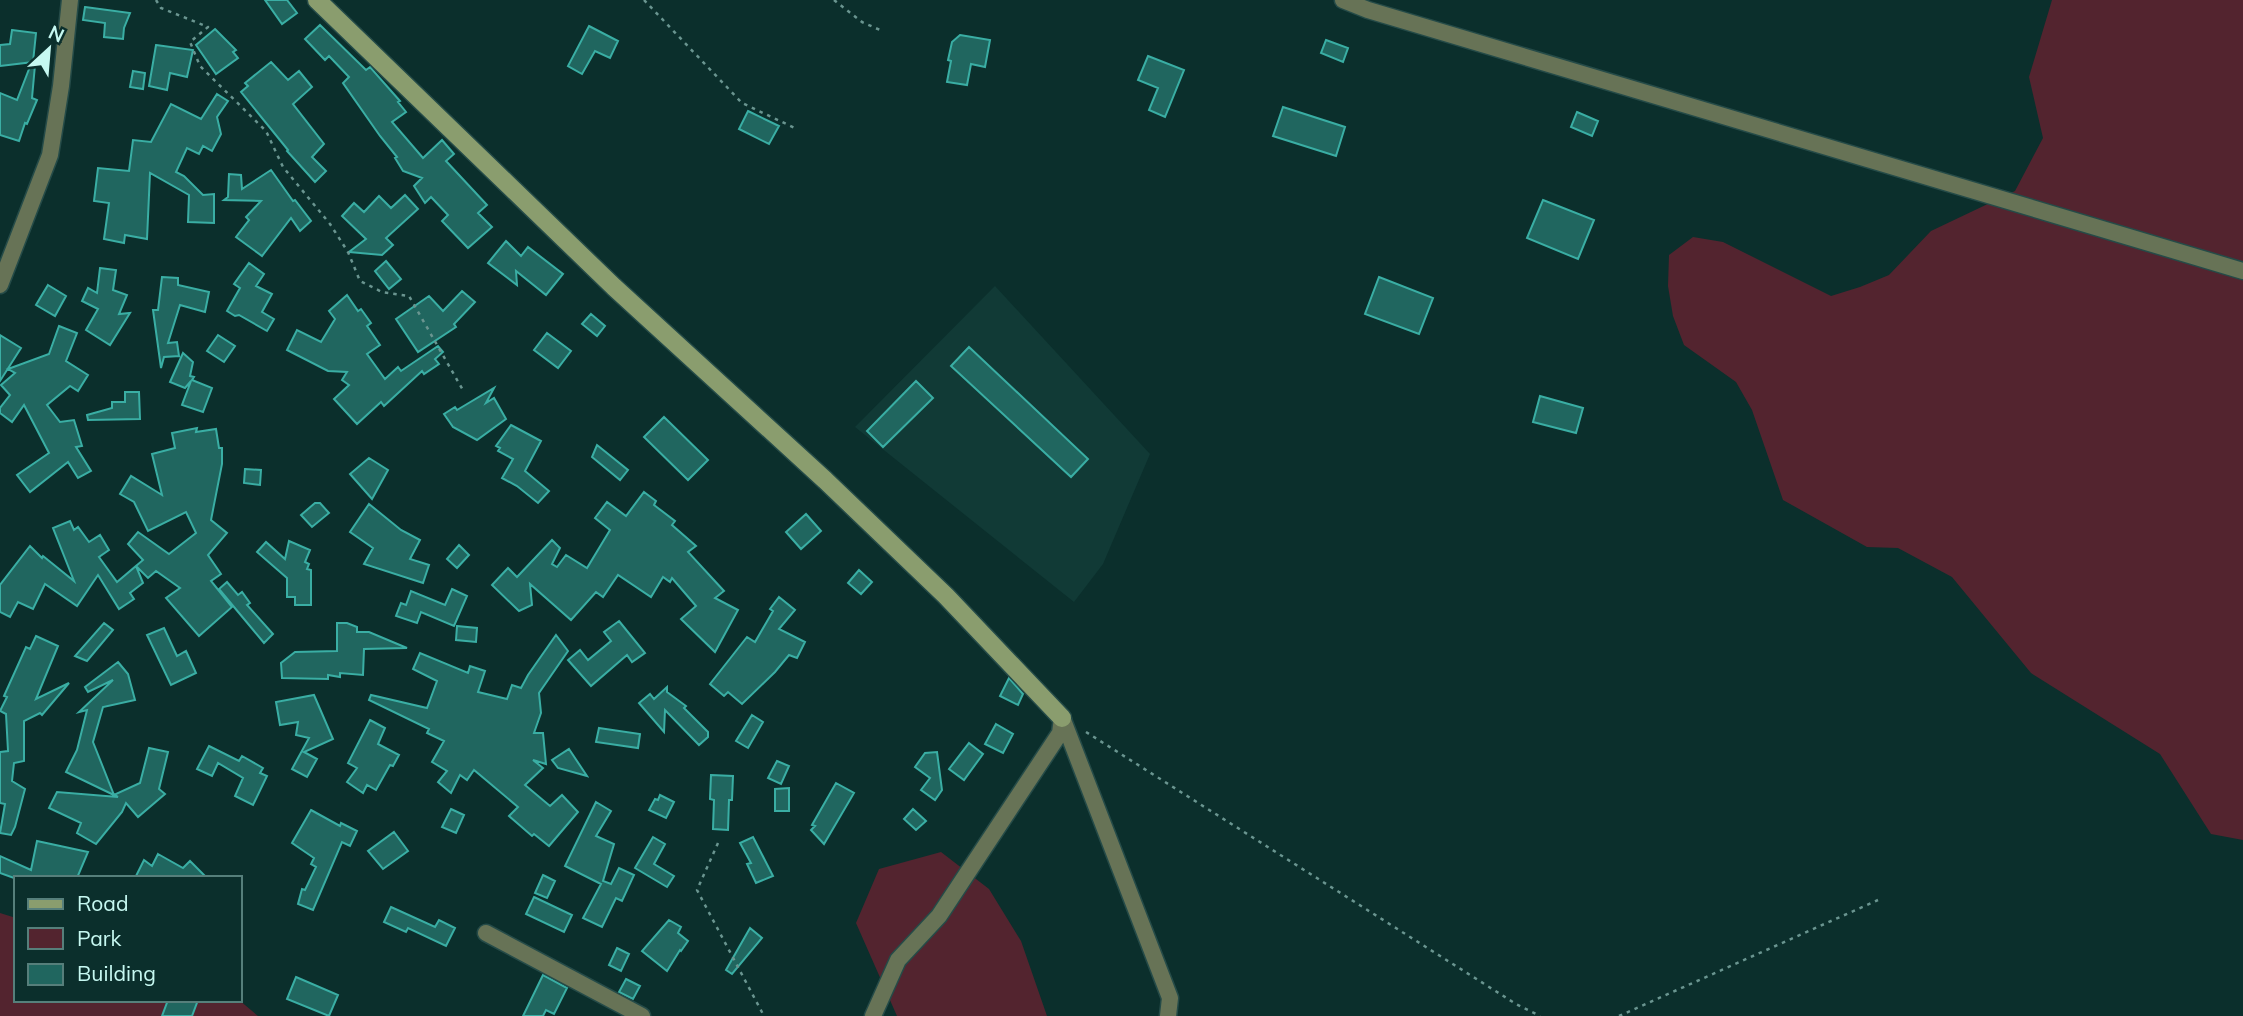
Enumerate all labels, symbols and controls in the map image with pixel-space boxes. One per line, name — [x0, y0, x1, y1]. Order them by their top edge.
north arrow — [14, 14, 84, 84]
text: N — [45, 20, 68, 48]
legend — [14, 876, 242, 1002]
text: Road — [77, 890, 128, 916]
text: Park — [77, 925, 121, 951]
text: Building — [77, 960, 156, 986]

